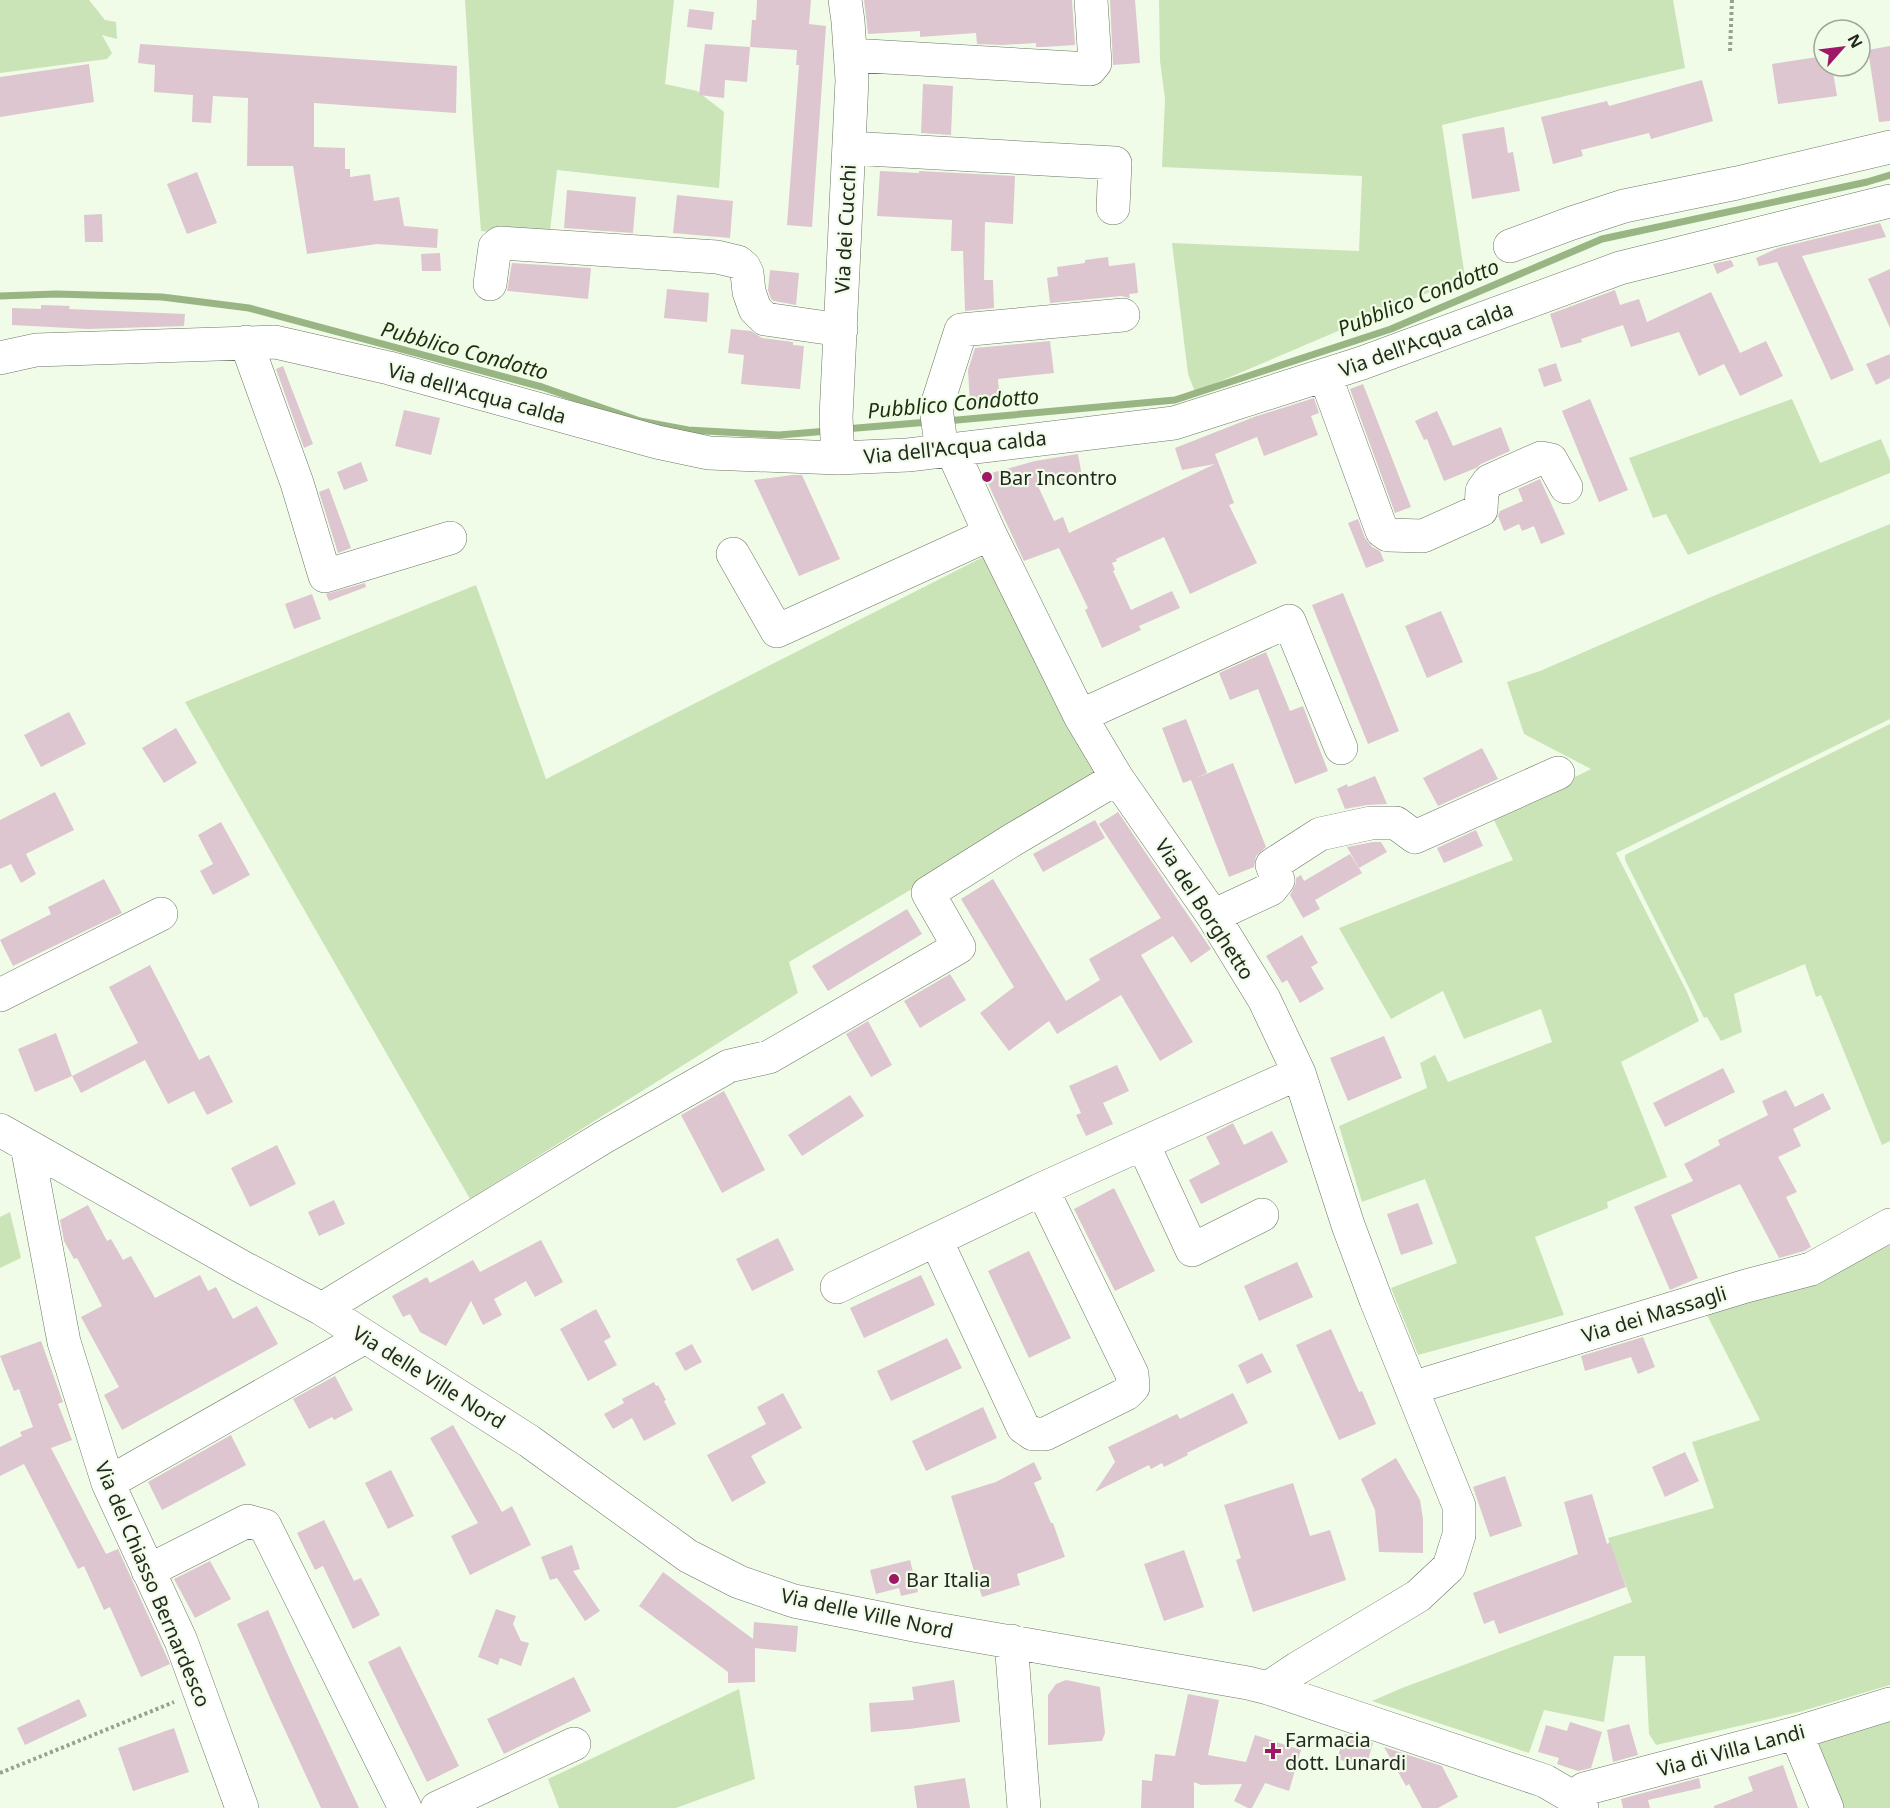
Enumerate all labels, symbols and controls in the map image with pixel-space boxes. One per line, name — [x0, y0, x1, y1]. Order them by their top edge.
north arrow — [1812, 18, 1872, 78]
text: N — [1842, 30, 1868, 52]
street label: Via dei Cucchi — [828, 164, 862, 294]
water label: Pubblico Condotto — [1333, 252, 1503, 342]
street label: Via dell'Acqua calda — [1335, 295, 1517, 383]
water label: Pubblico Condotto — [378, 314, 552, 386]
street label: Via dell'Acqua calda — [385, 356, 569, 430]
water label: Pubblico Condotto — [866, 382, 1040, 424]
street label: Via dell'Acqua calda — [862, 424, 1048, 470]
place label: Bar Incontro — [999, 464, 1117, 491]
marker: Bar Incontro — [980, 470, 994, 484]
street label: Via del Borghetto — [1149, 833, 1261, 985]
street label: Via dei Massagli — [1578, 1279, 1730, 1349]
street label: Via delle Ville Nord — [347, 1319, 511, 1435]
street label: Via del Chiasso Bernardesco — [89, 1457, 217, 1711]
place label: Bar Italia — [906, 1566, 990, 1593]
marker: Bar Italia — [887, 1572, 901, 1586]
street label: Via delle Ville Nord — [778, 1582, 956, 1644]
street label: Via di Villa Landi — [1654, 1717, 1808, 1783]
place label: Farmacia dott. Lunardi — [1285, 1726, 1406, 1776]
marker: Farmacia dott. Lunardi — [1266, 1744, 1280, 1758]

